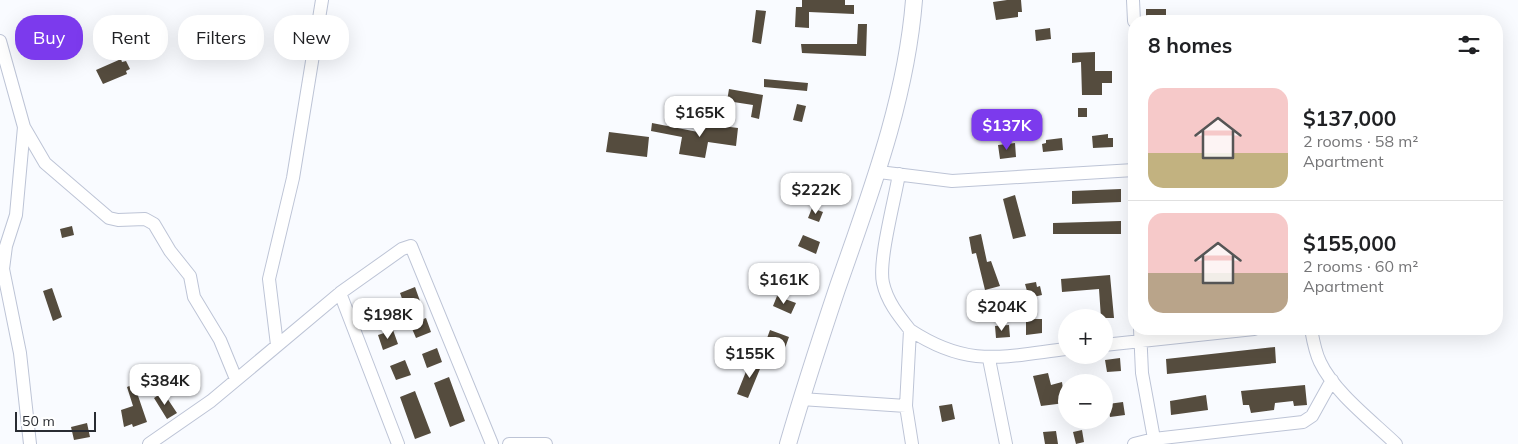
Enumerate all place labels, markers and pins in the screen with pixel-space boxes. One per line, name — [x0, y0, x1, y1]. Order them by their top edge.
pin: $165K — [665, 96, 735, 138]
pin: $137K — [972, 108, 1042, 151]
pin: $222K — [781, 172, 851, 215]
pin: $161K — [749, 262, 819, 305]
pin: $204K — [967, 290, 1037, 332]
pin: $198K — [353, 298, 423, 340]
pin: $155K — [715, 336, 785, 379]
pin: $384K — [130, 364, 200, 406]

